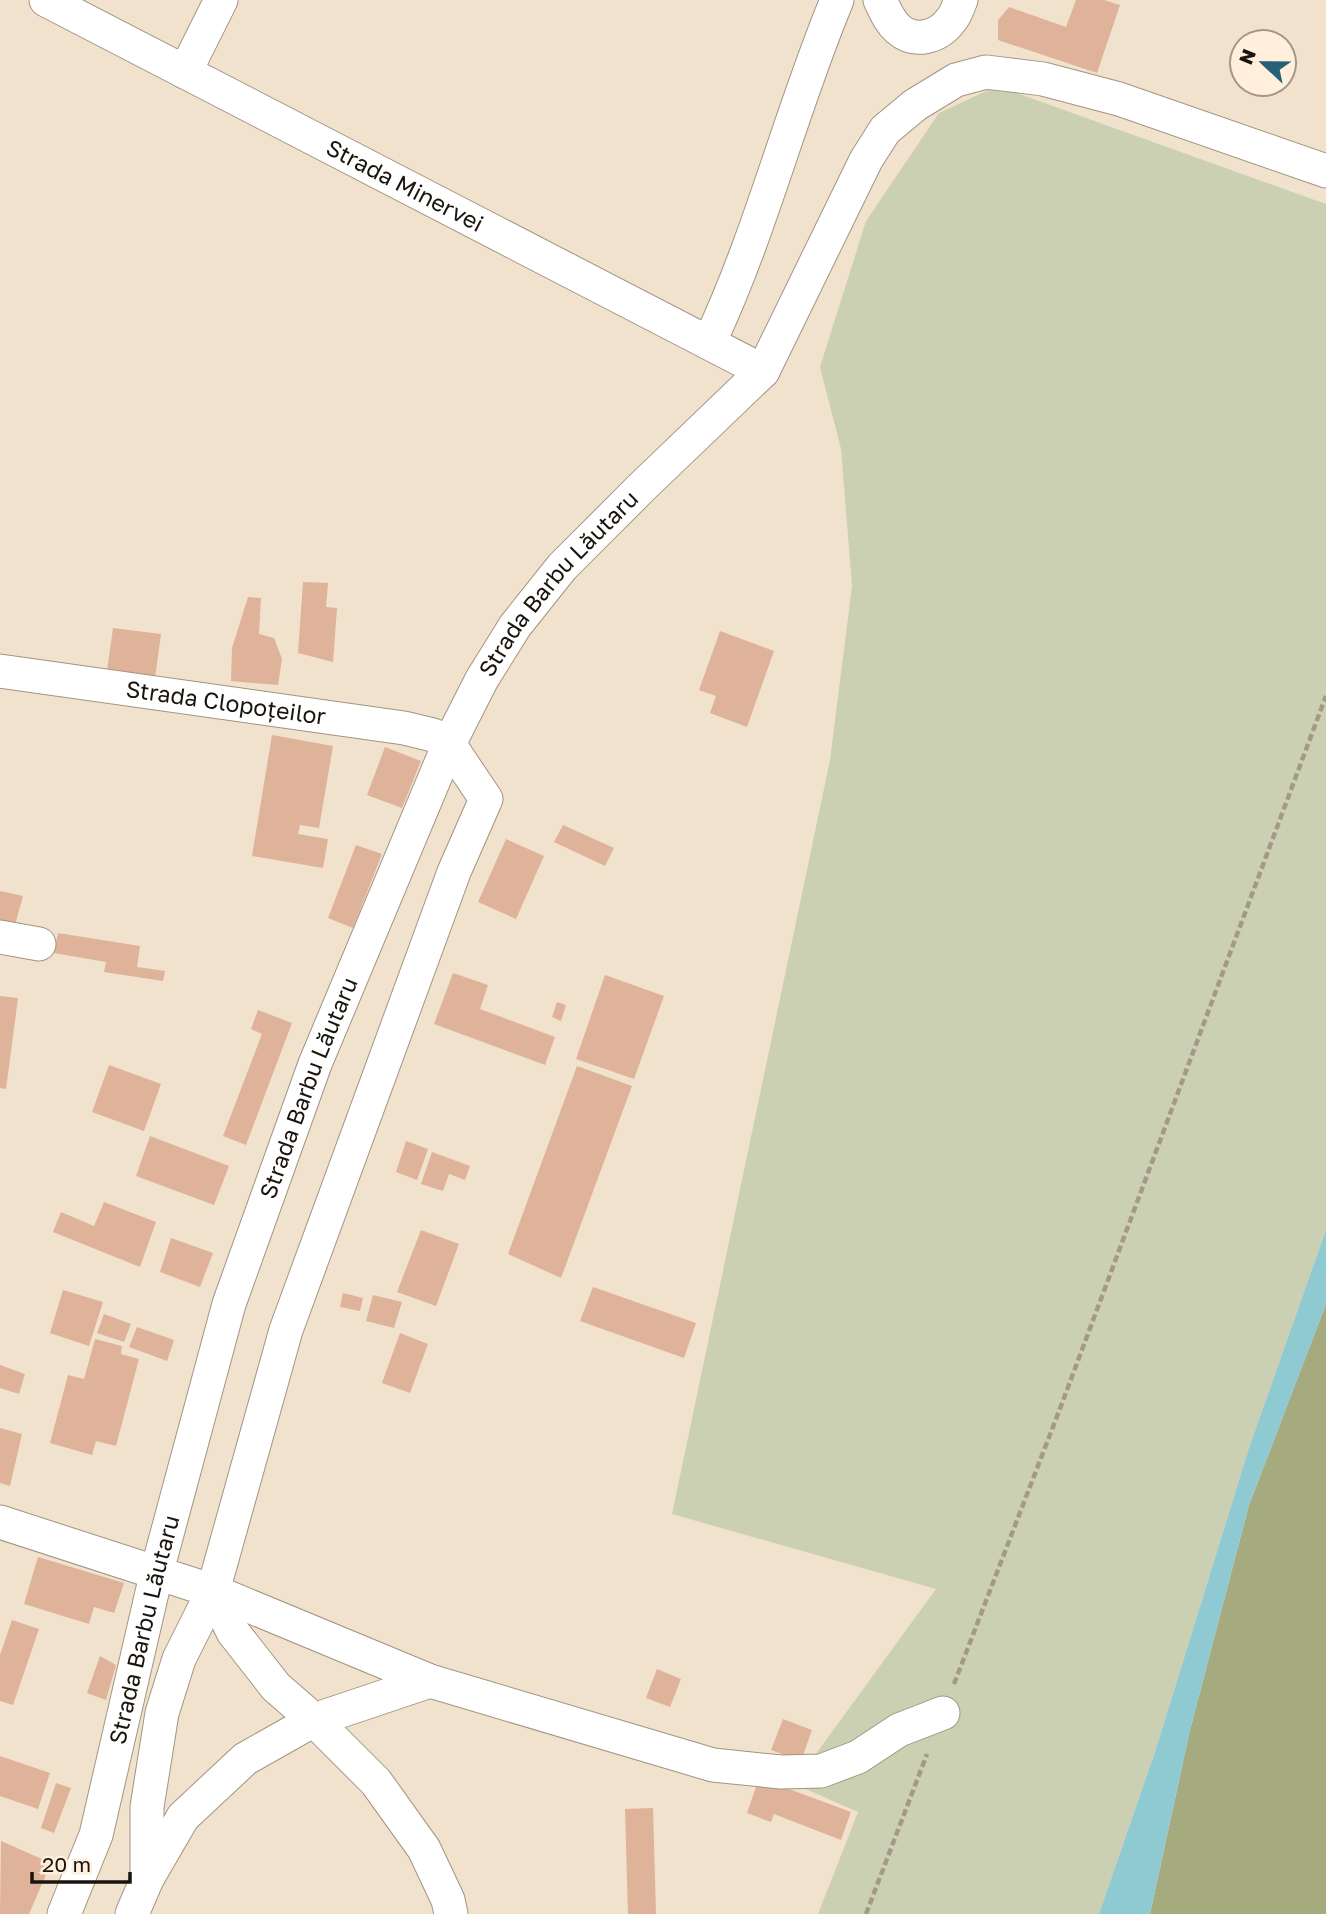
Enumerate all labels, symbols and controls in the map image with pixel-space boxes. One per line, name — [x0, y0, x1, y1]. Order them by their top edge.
north arrow — [1228, 28, 1298, 98]
text: N — [1233, 45, 1260, 67]
street label: Strada Minervei — [322, 133, 489, 237]
street label: Strada Barbu Lăutaru — [472, 484, 643, 682]
street label: Strada Clopoțeilor — [124, 674, 328, 730]
street label: Strada Barbu Lăutaru — [253, 973, 363, 1202]
street label: Strada Barbu Lăutaru — [102, 1512, 184, 1747]
scale bar — [32, 1840, 130, 1884]
text: 20 m — [42, 1851, 91, 1877]

